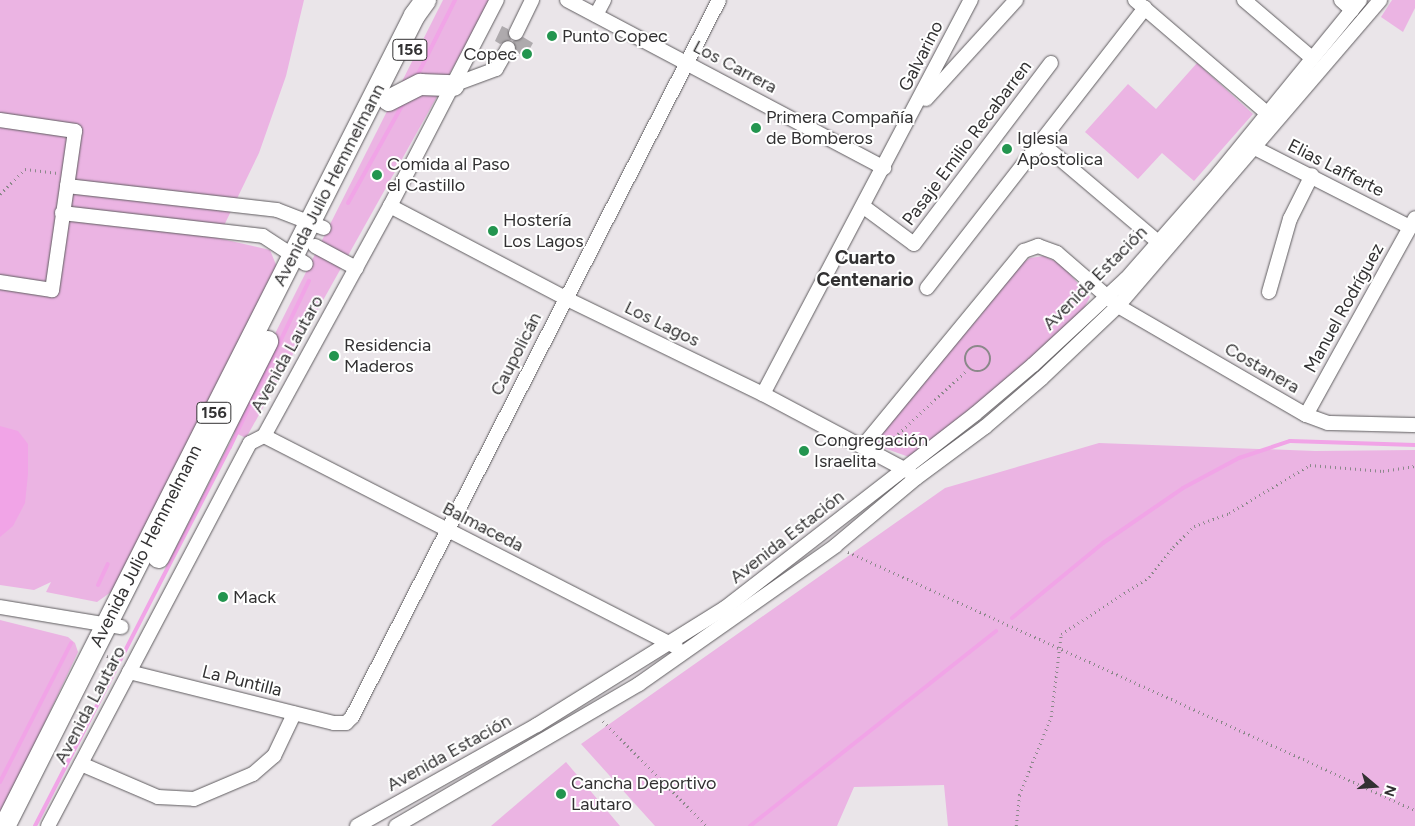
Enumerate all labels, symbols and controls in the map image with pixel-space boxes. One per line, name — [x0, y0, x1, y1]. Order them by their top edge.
street label: Galvarino — [894, 17, 948, 95]
place label: Punto Copec — [562, 25, 668, 47]
marker: Punto Copec — [546, 30, 558, 42]
road number: 156 — [391, 36, 429, 64]
street label: Los Carrera — [689, 36, 781, 98]
place label: Copec — [463, 43, 517, 65]
marker: Copec — [521, 48, 533, 60]
street label: Pasaje Emilio Recabarren — [898, 56, 1036, 230]
street label: Avenida Julio Hemmelmann — [269, 80, 389, 290]
place label: Primera Compañía de Bomberos — [766, 107, 913, 150]
marker: Primera Compañía de Bomberos — [750, 122, 762, 134]
place label: Iglesia Apostolica — [1017, 128, 1103, 170]
street label: Elias Lafferte — [1284, 135, 1388, 201]
marker: Iglesia Apostolica — [1001, 143, 1013, 155]
place label: Comida al Paso el Castillo — [387, 154, 510, 196]
marker: Comida al Paso el Castillo — [371, 169, 383, 181]
place label: Hostería Los Lagos — [503, 210, 584, 252]
street label: Avenida Estación — [1038, 221, 1152, 335]
marker: Hostería Los Lagos — [487, 225, 499, 237]
street label: Manuel Rodríguez — [1300, 240, 1388, 376]
district label: Cuarto Centenario — [816, 247, 914, 291]
street label: Avenida Lautaro — [246, 292, 328, 416]
street label: Los Lagos — [621, 297, 703, 351]
street label: Caupolicán — [486, 309, 546, 399]
place label: Residencia Maderos — [344, 335, 431, 378]
street label: Costanera — [1221, 338, 1303, 398]
marker: Residencia Maderos — [328, 350, 340, 362]
road number: 156 — [195, 399, 233, 426]
place label: Congregación Israelita — [814, 430, 928, 472]
street label: Avenida Julio Hemmelmann — [86, 441, 206, 651]
marker: Congregación Israelita — [798, 445, 810, 457]
street label: Avenida Estación — [726, 486, 848, 588]
street label: Balmaceda — [439, 497, 527, 557]
place label: Mack — [233, 586, 276, 608]
marker: Mack — [217, 591, 229, 603]
street label: Avenida Lautaro — [50, 642, 130, 768]
street label: La Puntilla — [200, 661, 284, 701]
street label: Avenida Estación — [383, 710, 515, 796]
north arrow — [1350, 761, 1400, 811]
place label: Cancha Deportivo Lautaro — [571, 773, 717, 816]
text: N — [1380, 783, 1400, 799]
marker: Cancha Deportivo Lautaro — [555, 788, 567, 800]

